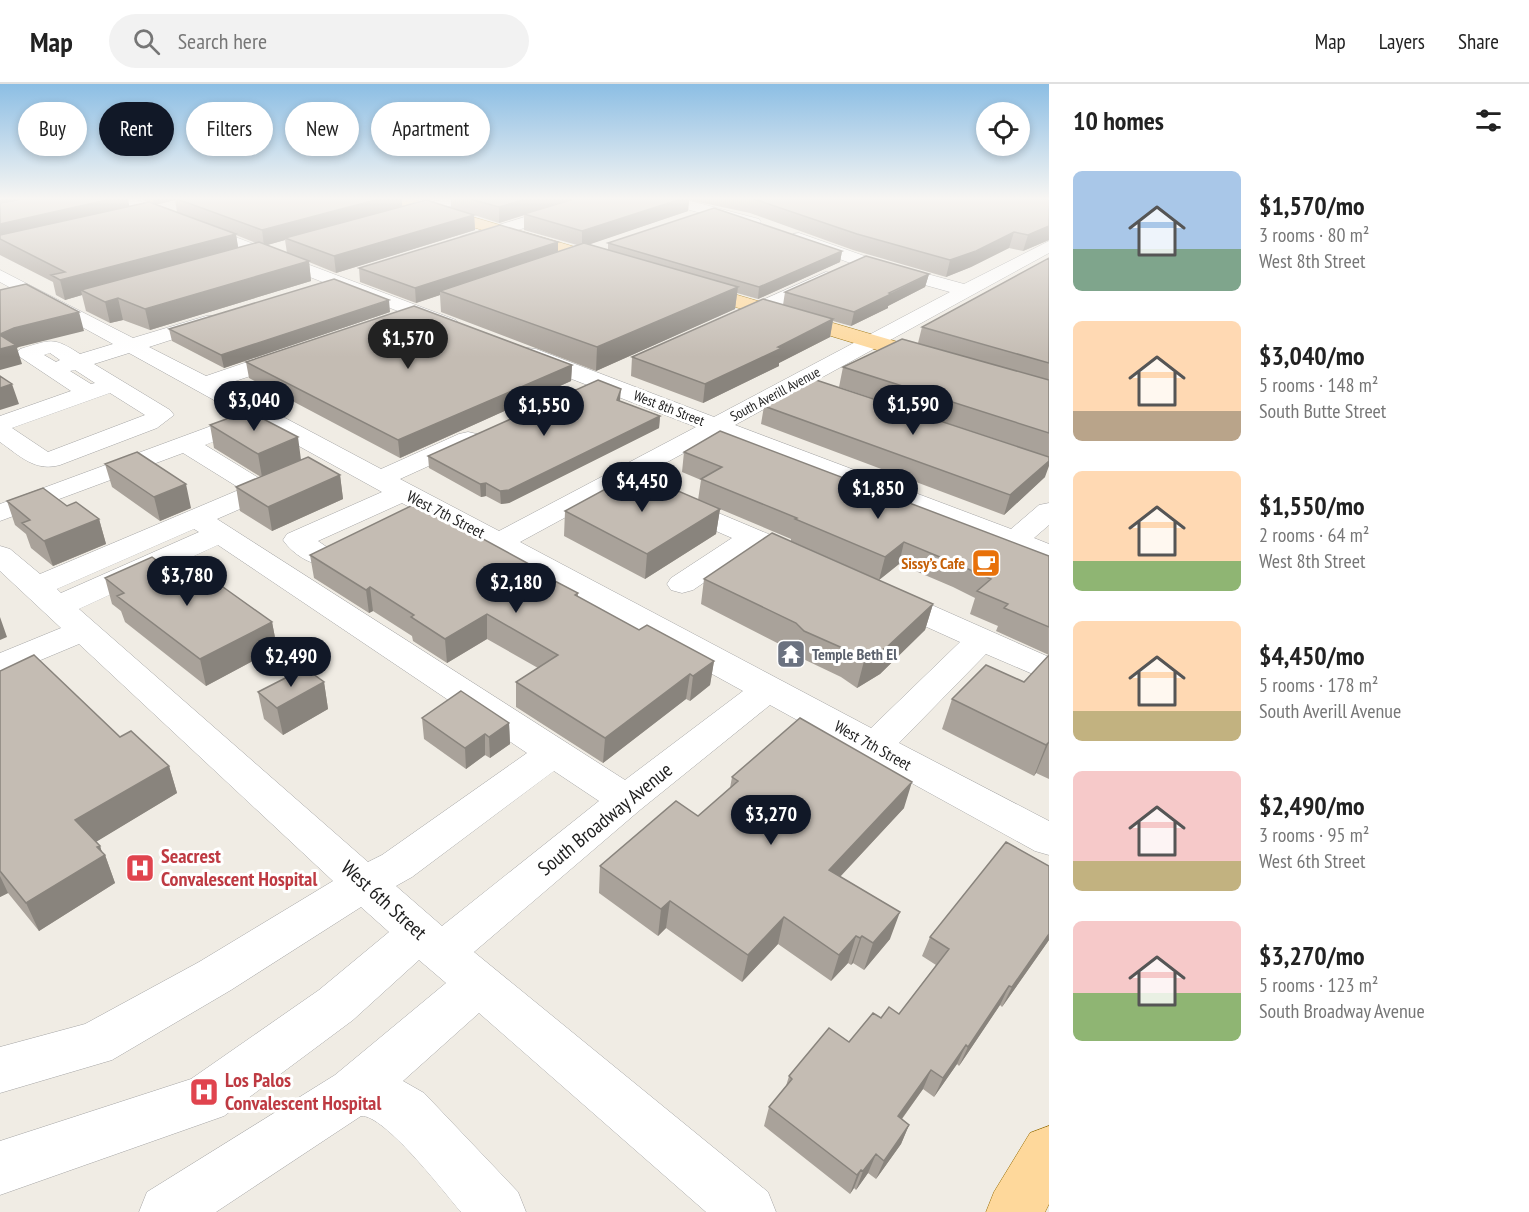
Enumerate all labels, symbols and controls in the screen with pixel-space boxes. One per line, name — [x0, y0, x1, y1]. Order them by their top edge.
search box — [109, 14, 529, 68]
text: Map — [30, 23, 73, 60]
icon: search — [130, 25, 163, 58]
text: Search here — [178, 27, 267, 55]
text: Map — [1315, 28, 1346, 55]
text: Layers — [1379, 28, 1425, 55]
text: Share — [1458, 28, 1499, 55]
chip: Buy — [18, 102, 87, 156]
chip: Rent — [99, 102, 174, 156]
chip: Filters — [186, 102, 273, 156]
chip: New — [285, 102, 359, 156]
chip: Apartment — [371, 102, 490, 156]
map controls — [976, 102, 1030, 156]
button: locate — [976, 102, 1030, 156]
text: 10 homes — [1073, 104, 1164, 137]
icon: filters — [1472, 104, 1505, 137]
text: $1,570/mo — [1259, 189, 1365, 222]
icon: home — [1121, 195, 1193, 267]
text: 3 rooms · 80 m² — [1259, 222, 1369, 248]
text: West 8th Street — [1259, 248, 1365, 274]
pin: $1,570 — [359, 319, 457, 370]
text: $1,570 — [382, 325, 434, 351]
text: $3,040/mo — [1259, 339, 1365, 372]
icon: home — [1121, 345, 1193, 417]
street label: South Averill Avenue — [727, 363, 823, 425]
text: 5 rooms · 148 m² — [1259, 372, 1378, 398]
pin: $3,040 — [205, 381, 303, 432]
pin: $1,590 — [864, 385, 962, 436]
pin: $1,550 — [495, 386, 593, 437]
street label: West 8th Street — [631, 386, 707, 430]
text: $3,040 — [228, 387, 280, 413]
text: $1,590 — [887, 391, 939, 417]
text: $1,550 — [518, 392, 570, 418]
text: South Butte Street — [1259, 398, 1386, 424]
pin: $4,450 — [593, 462, 691, 513]
text: $4,450 — [616, 468, 668, 494]
pin: $1,850 — [829, 469, 927, 520]
text: $1,850 — [852, 475, 904, 501]
street label: West 7th Street — [404, 486, 489, 542]
text: $1,550/mo — [1259, 489, 1365, 522]
icon: home — [1121, 495, 1193, 567]
text: 2 rooms · 64 m² — [1259, 522, 1369, 548]
cafe icon: Sissy’s Cafe — [970, 547, 1002, 579]
text: West 8th Street — [1259, 548, 1365, 574]
place label: Sissy’s Cafe — [901, 553, 965, 573]
pin: $3,780 — [138, 556, 236, 607]
text: $3,780 — [161, 562, 213, 588]
pin: $2,180 — [467, 563, 565, 614]
text: $2,180 — [490, 569, 542, 595]
pin: $2,490 — [242, 637, 340, 688]
temple icon: Temple Beth El — [775, 638, 807, 670]
text: $4,450/mo — [1259, 639, 1365, 672]
text: $2,490 — [265, 643, 317, 669]
place label: Temple Beth El — [812, 644, 897, 664]
icon: home — [1121, 645, 1193, 717]
text: 5 rooms · 178 m² — [1259, 672, 1378, 698]
text: South Averill Avenue — [1259, 698, 1401, 724]
street label: West 7th Street — [831, 716, 916, 775]
street label: South Broadway Avenue — [532, 757, 678, 881]
text: $2,490/mo — [1259, 789, 1365, 822]
pin: $3,270 — [722, 795, 820, 846]
icon: home — [1121, 795, 1193, 867]
text: $3,270 — [745, 801, 797, 827]
text: 3 rooms · 95 m² — [1259, 822, 1369, 848]
place label: Seacrest Convalescent Hospital — [161, 843, 317, 892]
text: West 6th Street — [1259, 848, 1365, 874]
hospital icon: Seacrest Convalescent Hospital — [124, 852, 156, 884]
street label: West 6th Street — [336, 855, 433, 946]
text: $3,270/mo — [1259, 939, 1365, 972]
icon: home — [1121, 945, 1193, 1017]
text: 5 rooms · 123 m² — [1259, 972, 1378, 998]
text: South Broadway Avenue — [1259, 998, 1425, 1024]
place label: Los Palos Convalescent Hospital — [225, 1067, 381, 1116]
hospital icon: Los Palos Convalescent Hospital — [188, 1076, 220, 1108]

